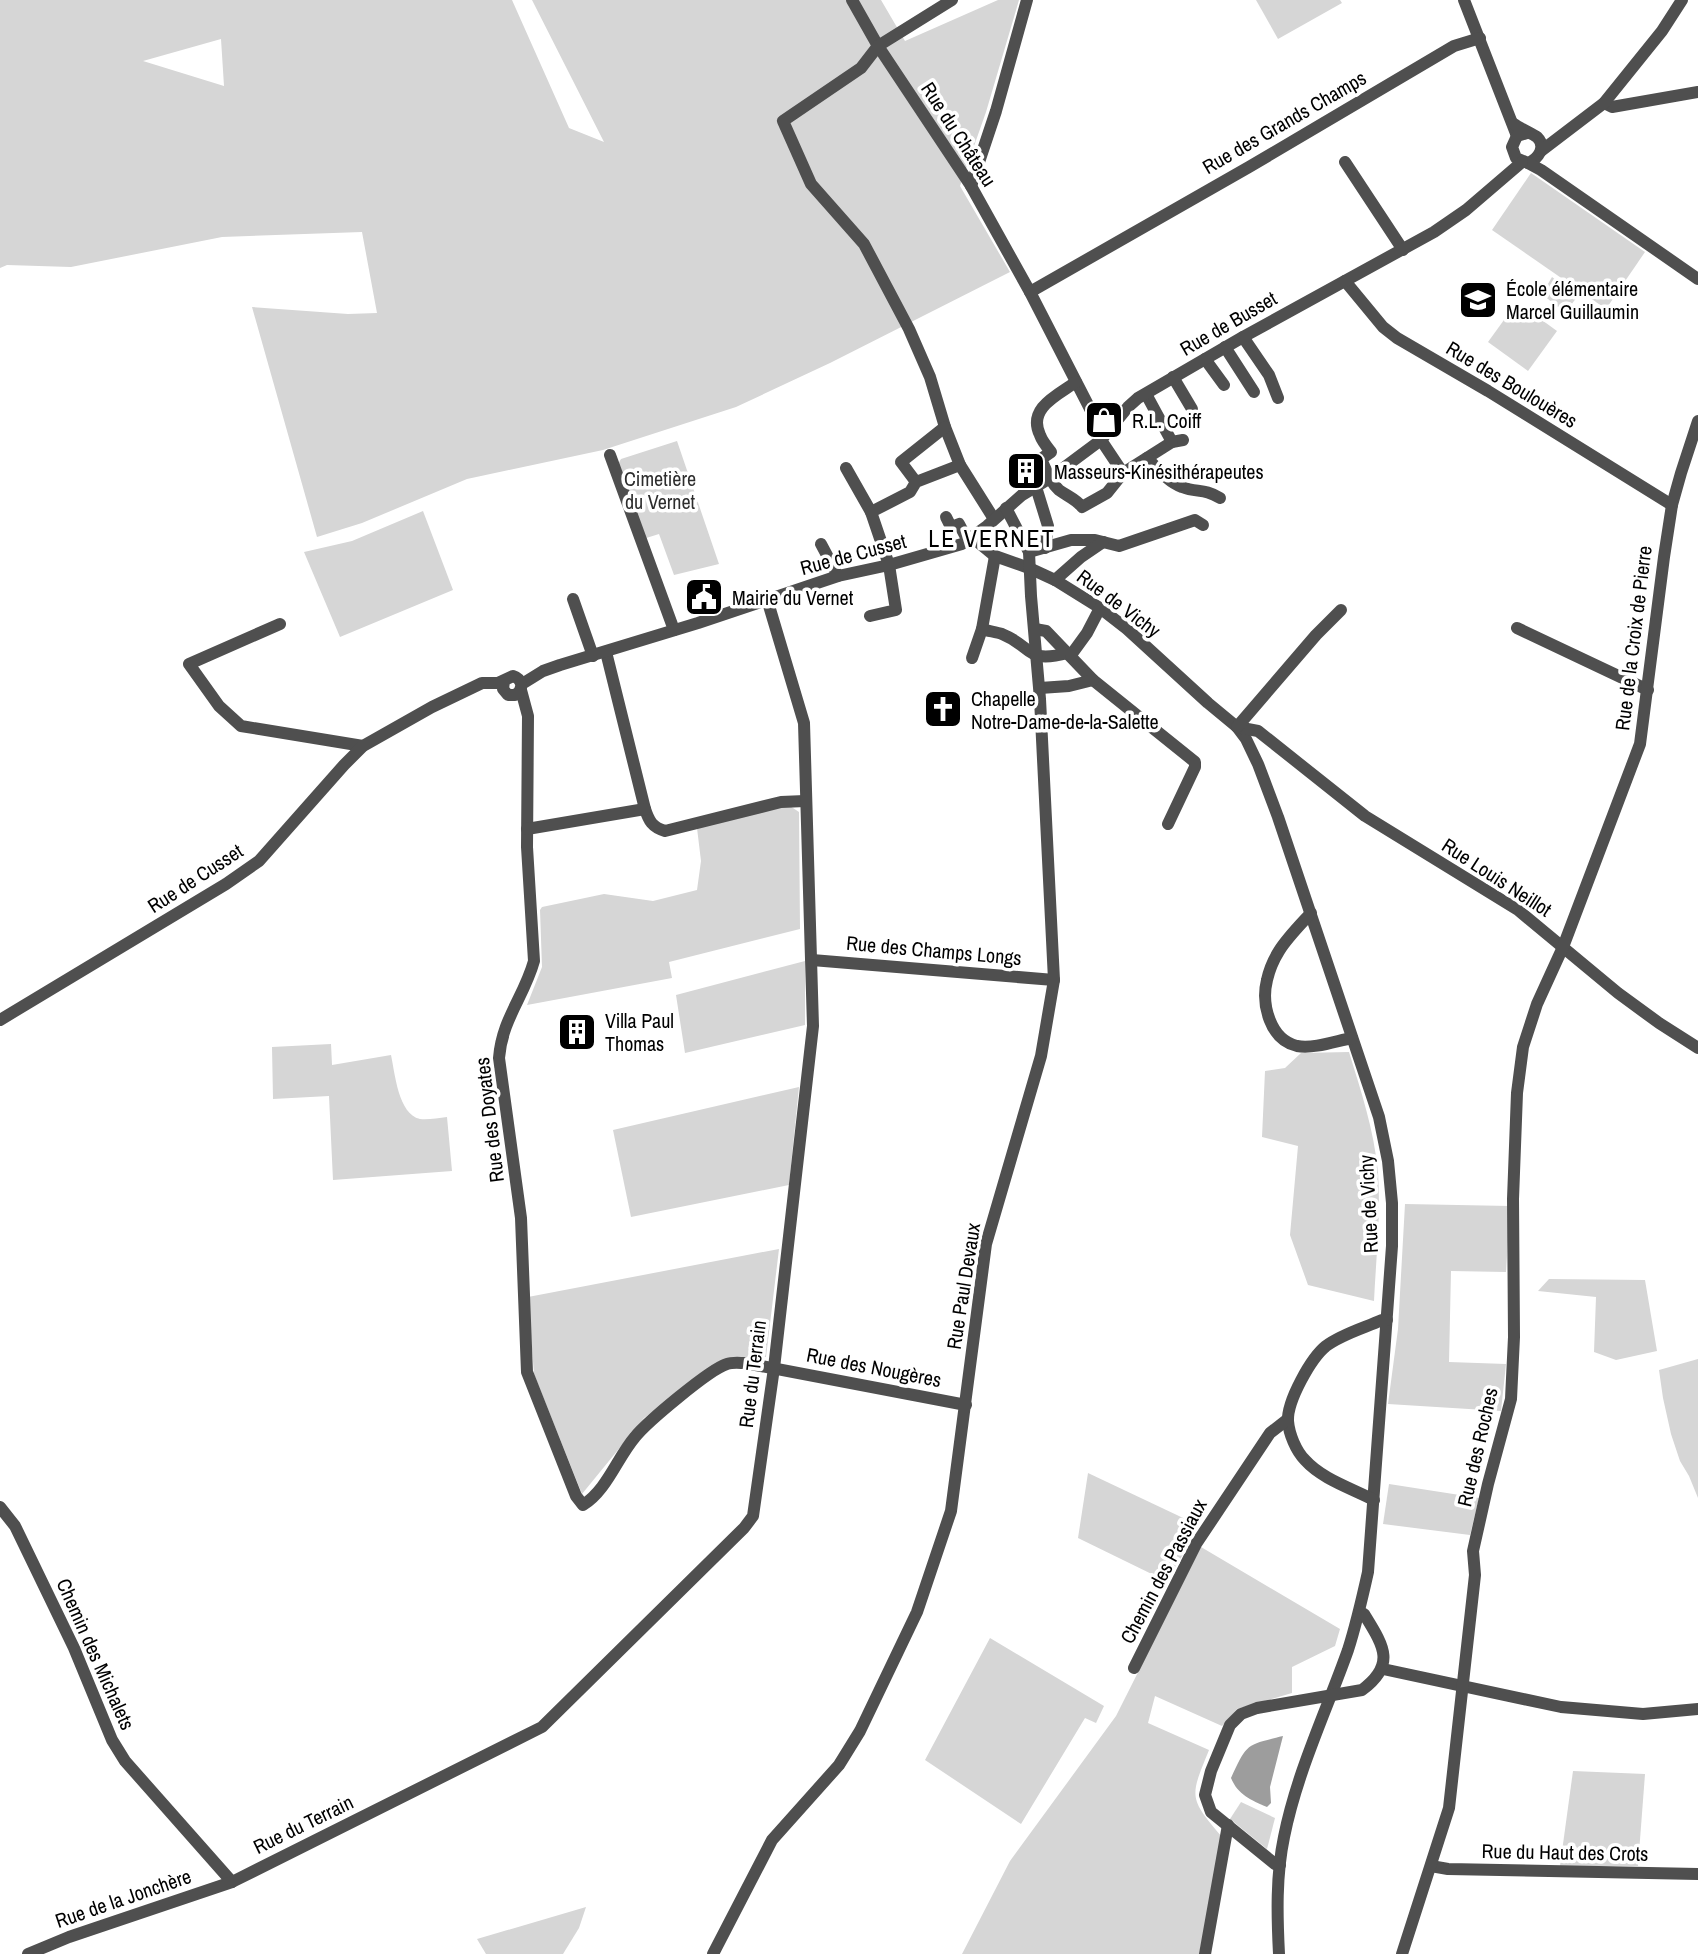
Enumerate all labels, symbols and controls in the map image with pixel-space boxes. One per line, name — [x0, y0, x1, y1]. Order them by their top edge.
street label: Rue des Grands Champs — [1197, 64, 1371, 180]
street label: Rue du Château — [915, 77, 1003, 191]
place label: École élémentaire Marcel Guillaumin — [1506, 275, 1639, 325]
school or university icon: École élémentaire Marcel Guillaumin — [1457, 279, 1499, 321]
street label: Rue de Busset — [1175, 284, 1282, 362]
street label: Rue des Boulouères — [1441, 334, 1583, 434]
shop icon: R.L. Coiff — [1083, 399, 1125, 441]
place label: R.L. Coiff — [1132, 407, 1201, 434]
building icon: Masseurs-Kinésithérapeutes — [1005, 450, 1047, 492]
place label: Masseurs-Kinésithérapeutes — [1054, 458, 1264, 485]
park label: Cimetière du Vernet — [624, 465, 696, 515]
district label: LE VERNET — [928, 522, 1056, 554]
street label: Rue de Cusset — [797, 527, 909, 581]
street label: Rue de la Croix de Pierre — [1608, 544, 1658, 732]
street label: Rue de Vichy — [1072, 563, 1167, 644]
public building icon: Mairie du Vernet — [683, 576, 725, 618]
place label: Mairie du Vernet — [732, 584, 854, 611]
place label: Chapelle Notre-Dame-de-la-Salette — [971, 685, 1159, 735]
church icon: Chapelle Notre-Dame-de-la-Salette — [922, 688, 964, 730]
street label: Rue Louis Neillot — [1437, 831, 1557, 923]
street label: Rue de Cusset — [142, 837, 248, 919]
street label: Rue des Champs Longs — [845, 929, 1023, 971]
place label: Villa Paul Thomas — [605, 1007, 674, 1057]
building icon: Villa Paul Thomas — [556, 1011, 598, 1053]
street label: Rue des Doyates — [468, 1056, 510, 1184]
street label: Rue de Vichy — [1352, 1153, 1384, 1254]
street label: Rue Paul Devaux — [940, 1220, 986, 1351]
street label: Rue du Terrain — [732, 1319, 772, 1429]
street label: Rue des Nougères — [804, 1341, 944, 1393]
street label: Rue des Roches — [1450, 1385, 1504, 1509]
street label: Chemin des Passiaux — [1113, 1493, 1213, 1648]
street label: Chemin des Michalets — [50, 1574, 142, 1734]
street label: Rue du Terrain — [248, 1788, 358, 1860]
street label: Rue du Haut des Crots — [1481, 1837, 1649, 1867]
street label: Rue de la Jonchère — [51, 1862, 195, 1934]

